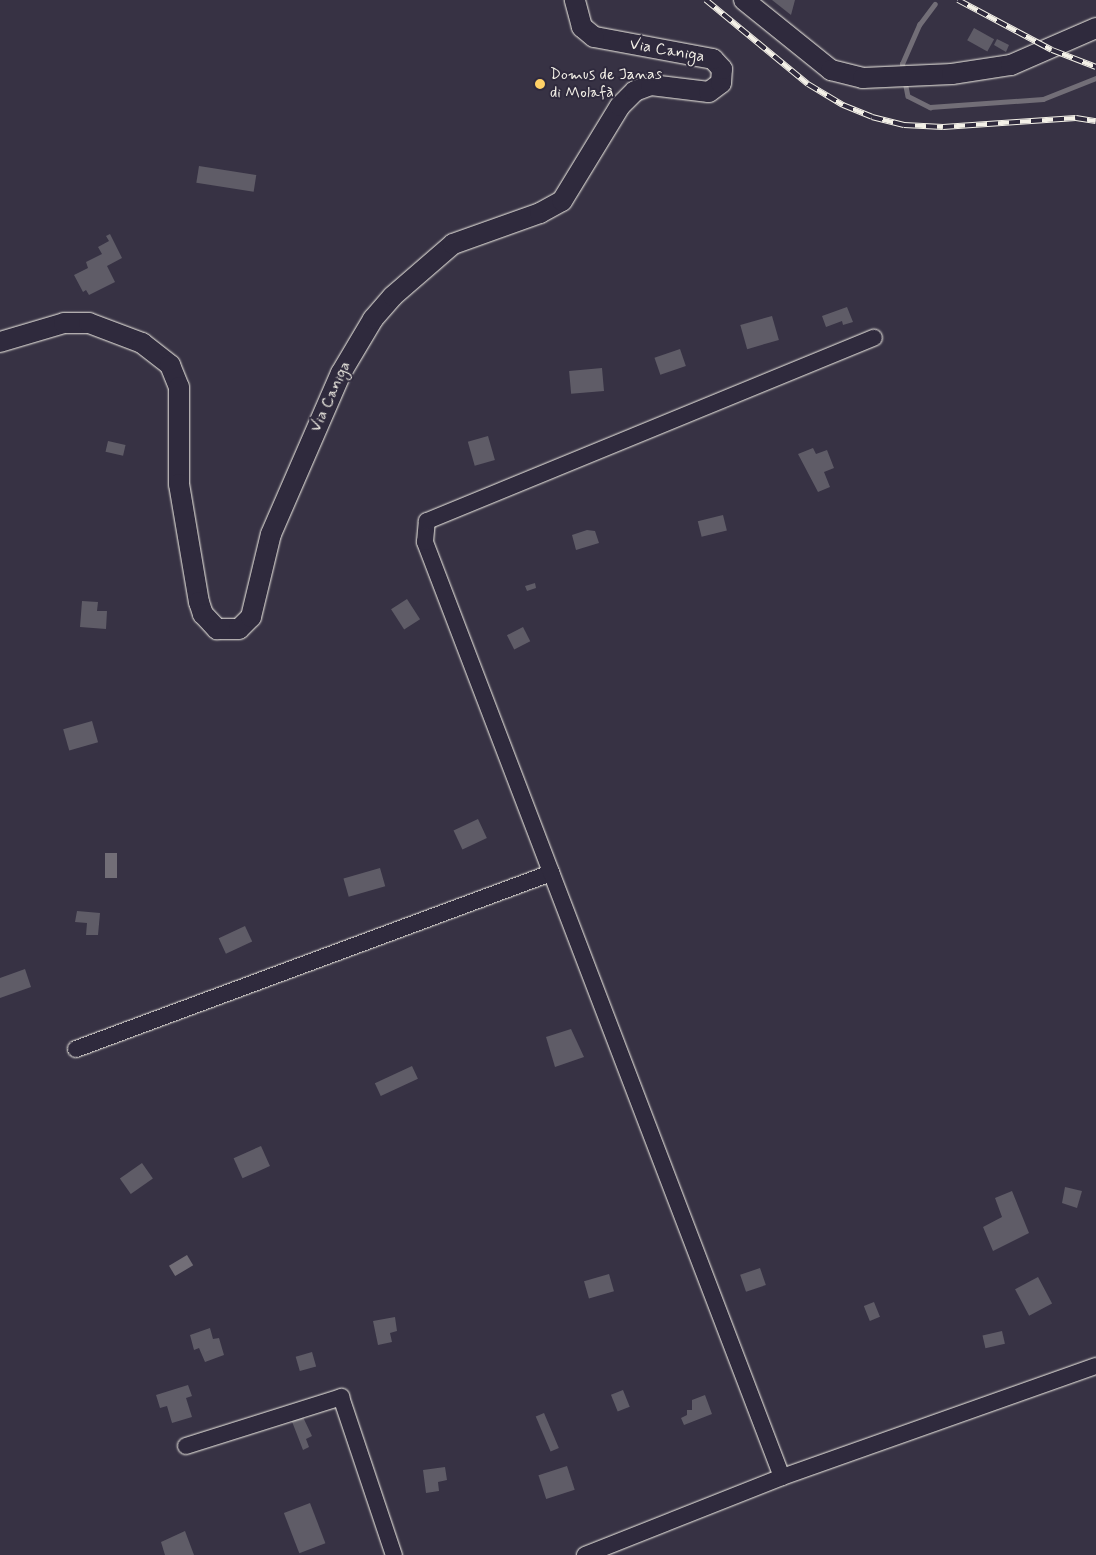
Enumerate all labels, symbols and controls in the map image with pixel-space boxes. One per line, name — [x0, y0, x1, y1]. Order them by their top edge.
street label: Via Caniga — [628, 35, 706, 67]
place label: Domus de Janas di Molafà — [550, 65, 659, 103]
marker: Domus de Janas di Molafà — [534, 78, 546, 90]
street label: Via Caniga — [306, 358, 356, 436]

